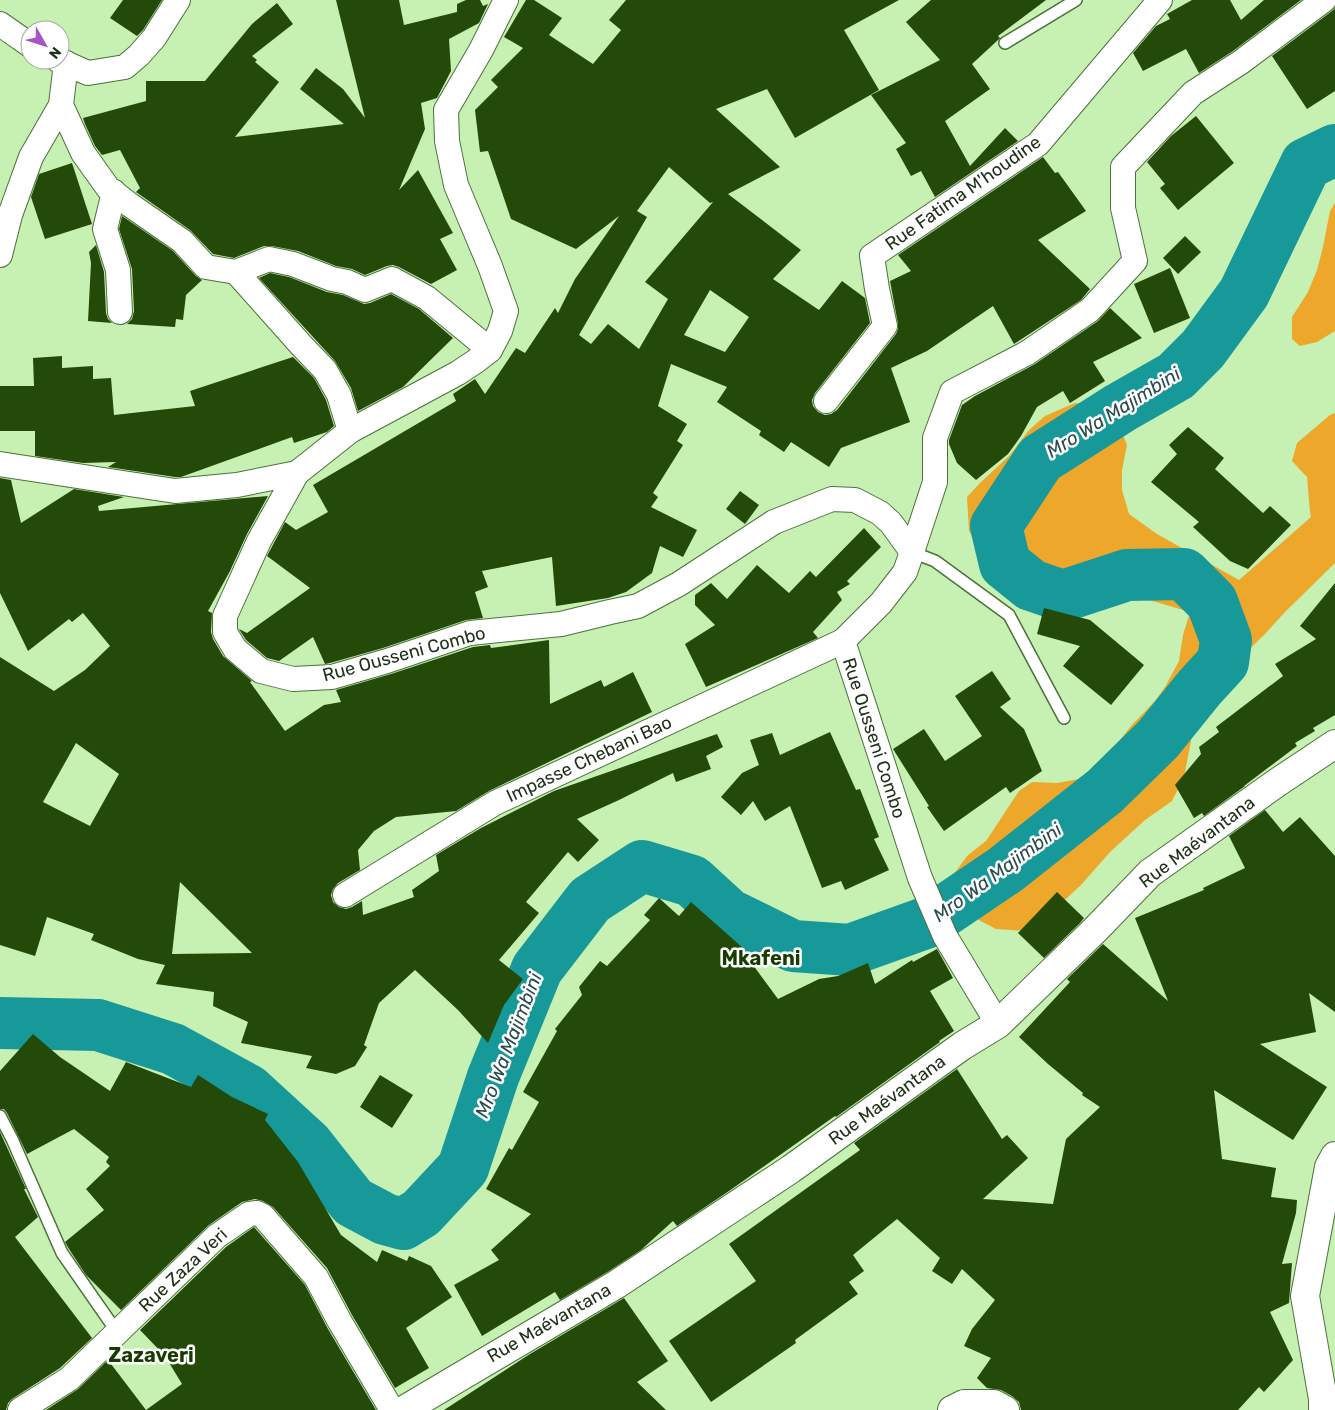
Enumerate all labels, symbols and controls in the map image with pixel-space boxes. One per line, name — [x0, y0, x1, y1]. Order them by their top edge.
north arrow — [20, 20, 70, 70]
text: N — [45, 44, 64, 62]
street label: Rue Fatima M'houdine — [881, 131, 1045, 255]
water label: Mro Wa Majimbini — [1042, 362, 1185, 463]
street label: Rue Ousseni Combo — [320, 622, 488, 686]
street label: Rue Ousseni Combo — [838, 655, 910, 821]
street label: Impasse Chebani Bao — [503, 711, 675, 807]
street label: Rue Maévantana — [1135, 791, 1259, 893]
water label: Mro Wa Majimbini — [928, 818, 1066, 927]
district label: Mkafeni — [722, 946, 800, 970]
water label: Mro Wa Majimbini — [470, 969, 547, 1121]
street label: Rue Maévantana — [824, 1050, 950, 1150]
street label: Rue Zaza Veri — [134, 1223, 232, 1317]
street label: Rue Maévantana — [483, 1279, 615, 1367]
district label: Zazaveri — [108, 1343, 194, 1367]

